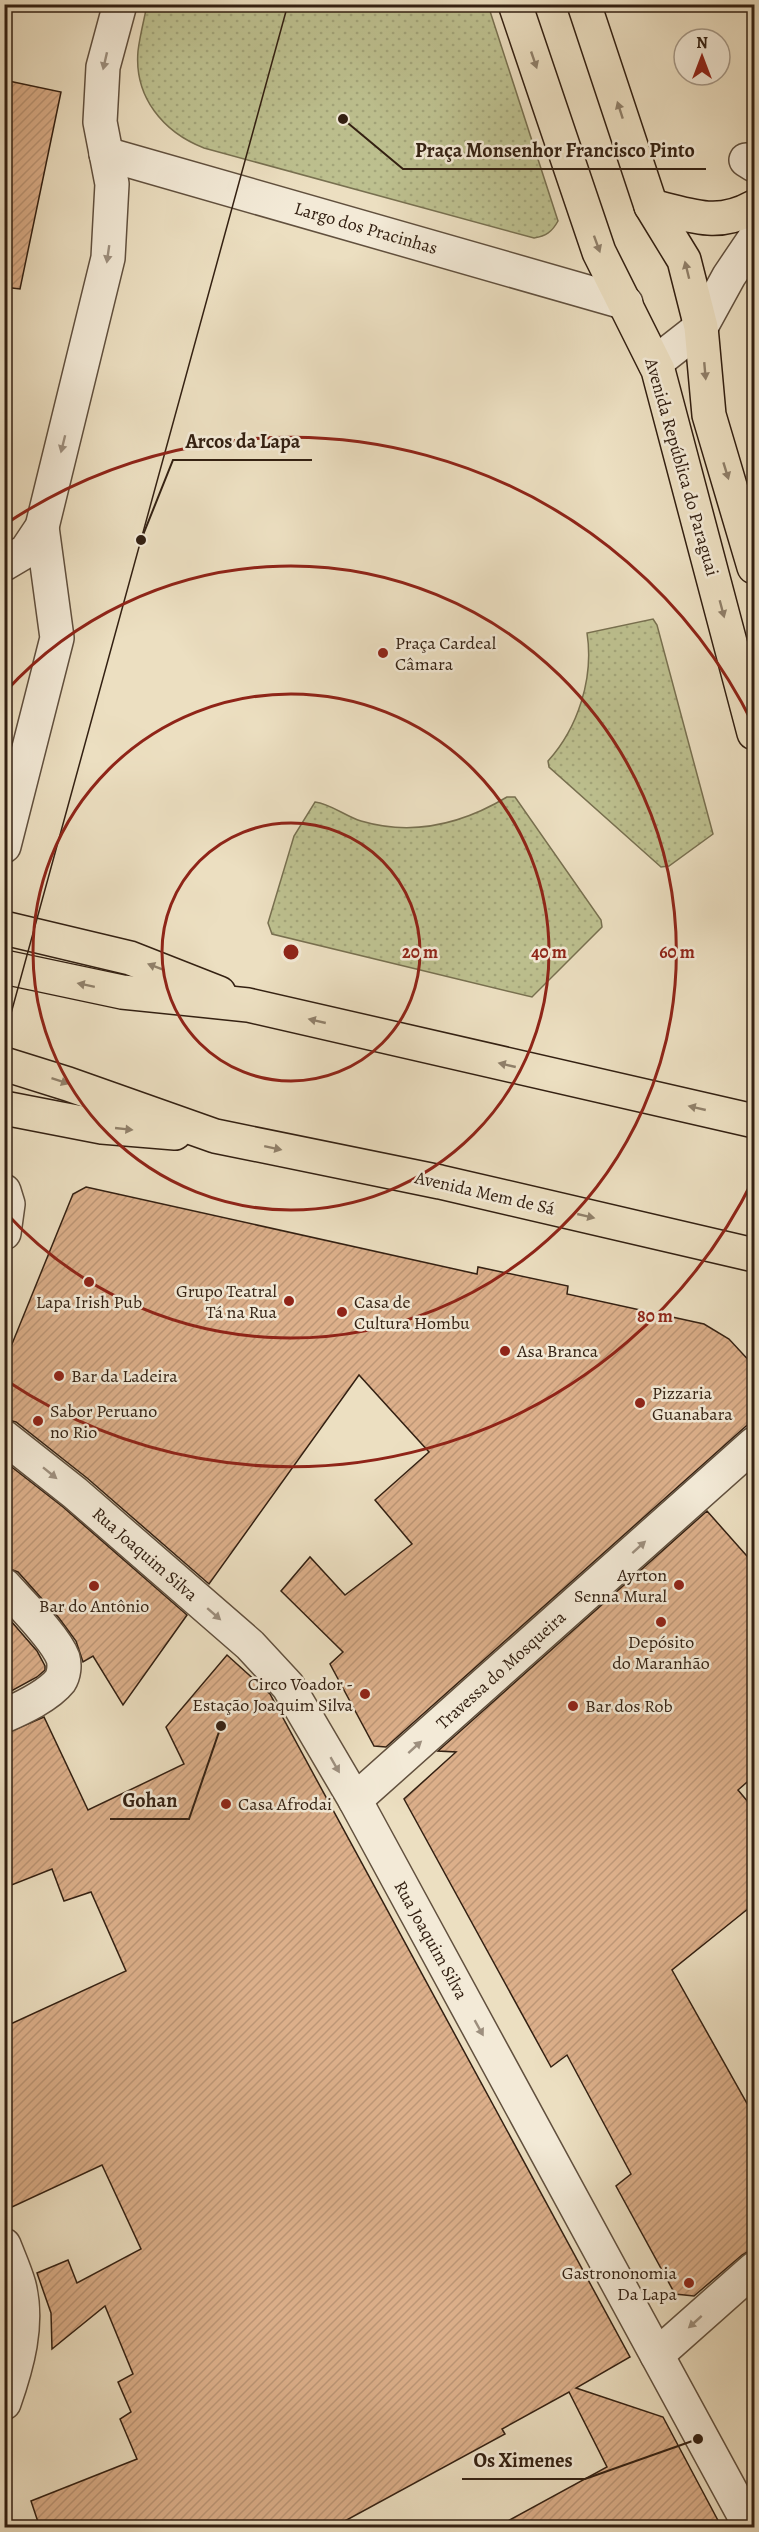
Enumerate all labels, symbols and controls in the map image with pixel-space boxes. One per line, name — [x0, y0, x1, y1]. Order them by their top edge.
north arrow — [672, 27, 732, 87]
text: N — [696, 32, 708, 54]
one-way arrow — [530, 51, 539, 69]
one-way arrow — [100, 52, 110, 70]
one-way arrow — [614, 101, 624, 119]
callout: Praça Monsenhor Francisco Pinto — [403, 131, 706, 169]
text: Praça Monsenhor Francisco Pinto — [415, 137, 695, 164]
street label: Largo dos Pracinhas — [292, 196, 440, 260]
one-way arrow — [592, 236, 602, 254]
one-way arrow — [104, 245, 113, 264]
one-way arrow — [681, 261, 691, 279]
street label: Avenida República do Paraguai — [639, 354, 725, 579]
one-way arrow — [700, 362, 710, 381]
callout: Arcos da Lapa — [173, 422, 312, 460]
text: Arcos da Lapa — [185, 428, 301, 455]
one-way arrow — [57, 435, 67, 453]
one-way arrow — [722, 462, 731, 480]
one-way arrow — [717, 600, 727, 618]
place label: Praça Cardeal Câmara — [395, 631, 497, 676]
marker: Praça Cardeal Câmara — [376, 646, 390, 660]
text: 20 m — [402, 940, 438, 964]
text: 40 m — [531, 940, 567, 964]
text: 60 m — [659, 940, 695, 964]
centre of rings — [281, 942, 301, 962]
one-way arrow — [146, 961, 164, 971]
one-way arrow — [77, 980, 96, 990]
one-way arrow — [308, 1015, 327, 1025]
one-way arrow — [498, 1059, 517, 1069]
one-way arrow — [51, 1077, 69, 1087]
one-way arrow — [688, 1103, 707, 1113]
one-way arrow — [115, 1124, 134, 1134]
one-way arrow — [263, 1144, 282, 1153]
street label: Avenida Mem de Sá — [412, 1165, 558, 1221]
one-way arrow — [577, 1212, 596, 1221]
marker: Lapa Irish Pub — [82, 1275, 96, 1289]
place label: Grupo Teatral Tá na Rua — [176, 1279, 278, 1324]
place label: Lapa Irish Pub — [36, 1290, 142, 1314]
place label: Casa de Cultura Hombu — [354, 1290, 470, 1335]
marker: Grupo Teatral Tá na Rua — [282, 1294, 296, 1308]
text: 80 m — [637, 1304, 673, 1328]
marker: Casa de Cultura Hombu — [335, 1305, 349, 1319]
place label: Asa Branca — [516, 1339, 599, 1363]
marker: Asa Branca — [498, 1344, 512, 1358]
place label: Bar da Ladeira — [71, 1364, 178, 1388]
marker: Bar da Ladeira — [52, 1369, 66, 1383]
place label: Pizzaria Guanabara — [652, 1381, 733, 1426]
marker: Pizzaria Guanabara — [633, 1396, 647, 1410]
place label: Sabor Peruano no Rio — [50, 1399, 157, 1444]
marker: Sabor Peruano no Rio — [31, 1414, 45, 1428]
one-way arrow — [42, 1467, 58, 1480]
street label: Rua Joaquim Silva — [87, 1502, 203, 1607]
one-way arrow — [631, 1540, 646, 1554]
place label: Ayrton Senna Mural — [574, 1563, 668, 1608]
marker: Ayrton Senna Mural — [672, 1578, 686, 1592]
marker: Bar do Antônio — [87, 1579, 101, 1593]
place label: Bar do Antônio — [39, 1594, 149, 1618]
street label: Travessa do Mosqueira — [431, 1605, 571, 1735]
one-way arrow — [206, 1607, 221, 1620]
marker: Depósito do Maranhão — [654, 1615, 668, 1629]
place label: Depósito do Maranhão — [612, 1630, 710, 1675]
place label: Circo Voador - Estação Joaquim Silva — [192, 1672, 354, 1717]
marker: Circo Voador - Estação Joaquim Silva — [358, 1687, 372, 1701]
place label: Bar dos Rob — [585, 1694, 673, 1718]
marker: Bar dos Rob — [566, 1699, 580, 1713]
one-way arrow — [407, 1741, 422, 1754]
one-way arrow — [330, 1757, 340, 1774]
callout: Gohan — [110, 1781, 189, 1819]
text: Gohan — [123, 1787, 177, 1814]
place label: Casa Afrodai — [238, 1792, 332, 1816]
marker: Casa Afrodai — [219, 1797, 233, 1811]
street label: Rua Joaquim Silva — [388, 1876, 474, 2004]
one-way arrow — [474, 2020, 484, 2037]
place label: Gastrononomia Da Lapa — [562, 2261, 678, 2306]
marker: Gastrononomia Da Lapa — [682, 2276, 696, 2290]
one-way arrow — [687, 2315, 703, 2328]
callout: Os Ximenes — [462, 2441, 585, 2479]
text: Os Ximenes — [473, 2447, 573, 2474]

